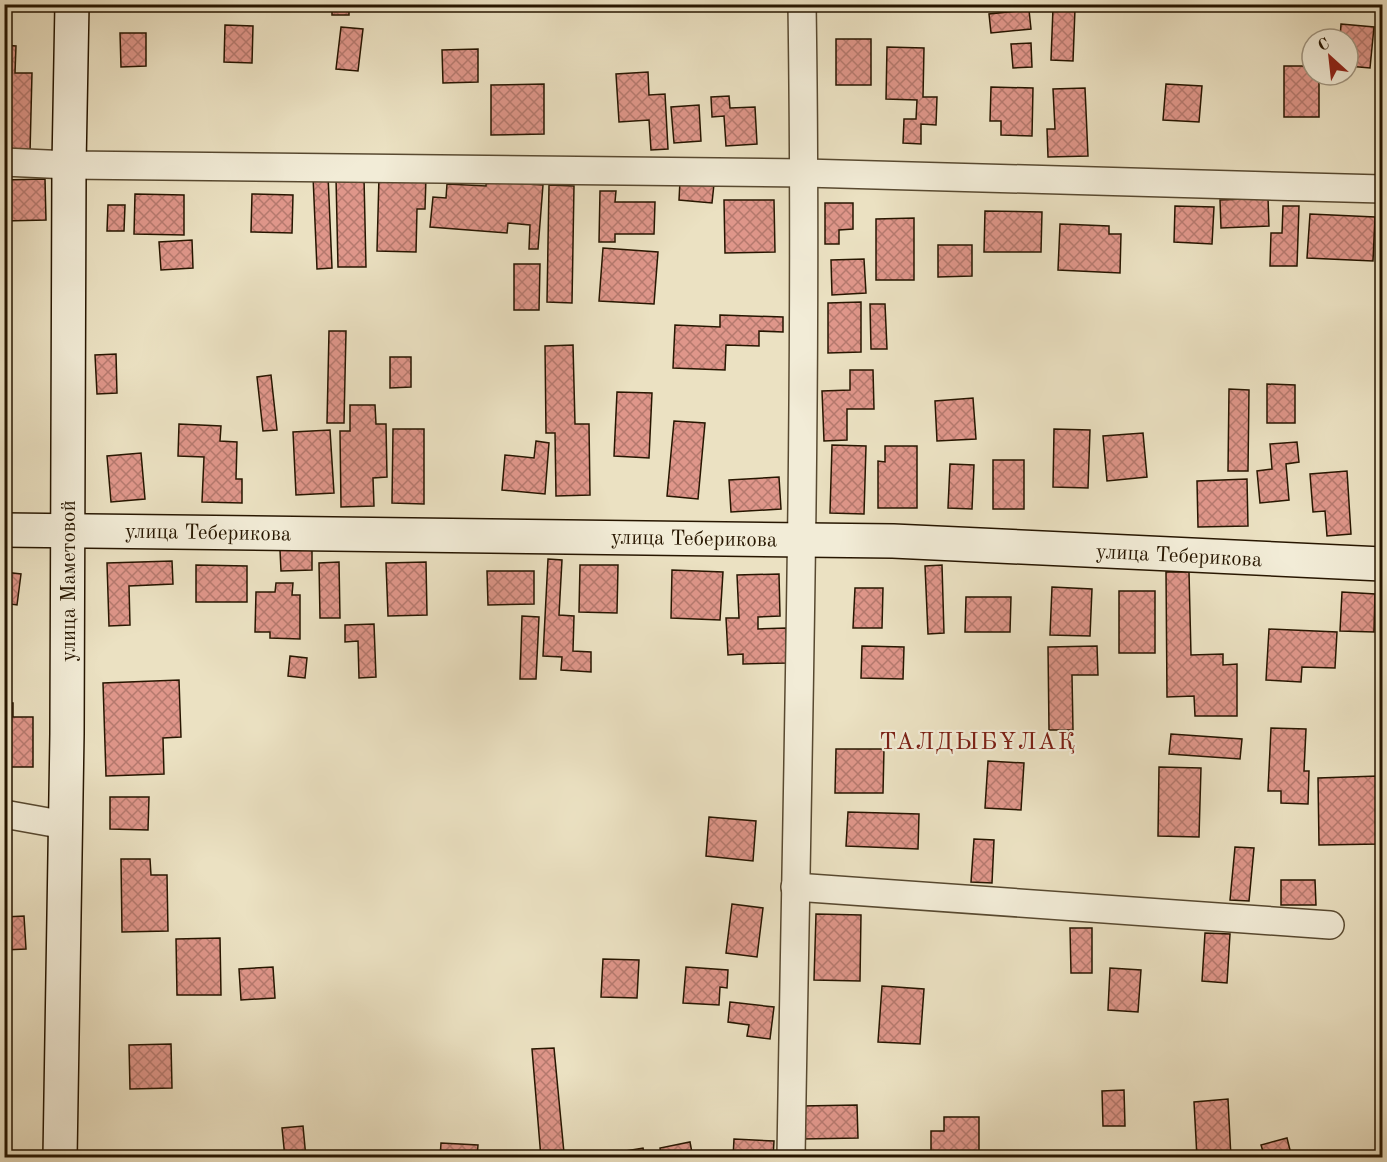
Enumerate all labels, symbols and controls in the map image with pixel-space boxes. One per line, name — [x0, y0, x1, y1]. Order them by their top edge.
north arrow — [1300, 27, 1360, 87]
text: С — [1316, 36, 1332, 55]
street label: улица Маметовой — [59, 500, 80, 662]
street label: улица Теберикова — [125, 522, 291, 545]
street label: улица Теберикова — [611, 528, 777, 551]
street label: улица Теберикова — [1095, 542, 1263, 571]
district label: ТАЛДЫБҰЛАҚ — [879, 731, 1077, 755]

